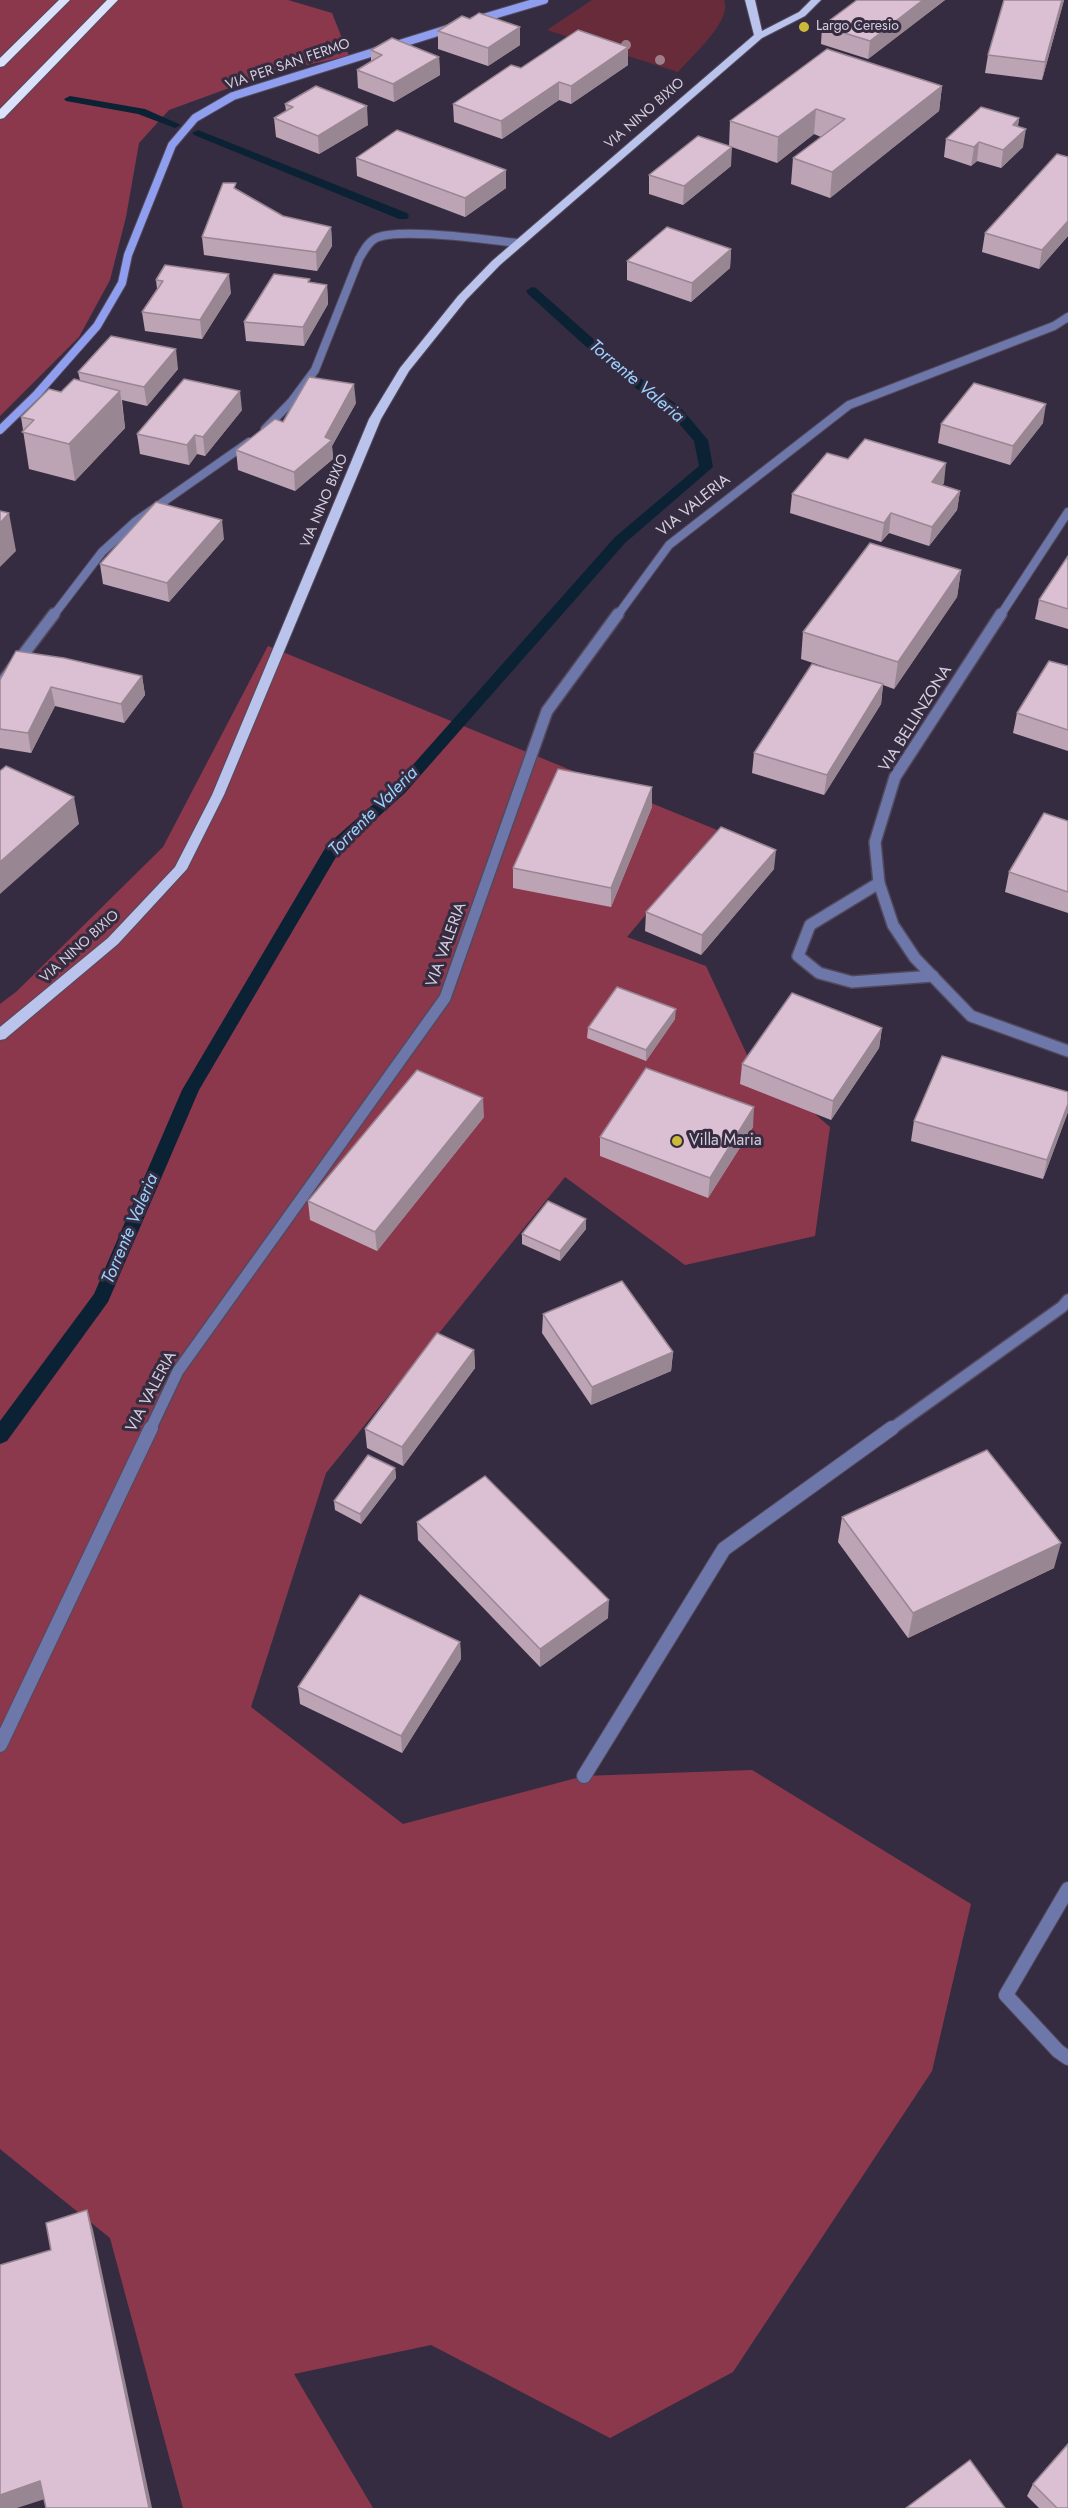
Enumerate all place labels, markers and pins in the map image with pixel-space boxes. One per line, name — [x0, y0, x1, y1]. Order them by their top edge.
place label: Largo Ceresio — [816, 19, 899, 35]
marker: Largo Ceresio — [797, 20, 811, 34]
place label: Villa Maria — [689, 1131, 762, 1151]
marker: Villa Maria — [670, 1134, 684, 1148]

